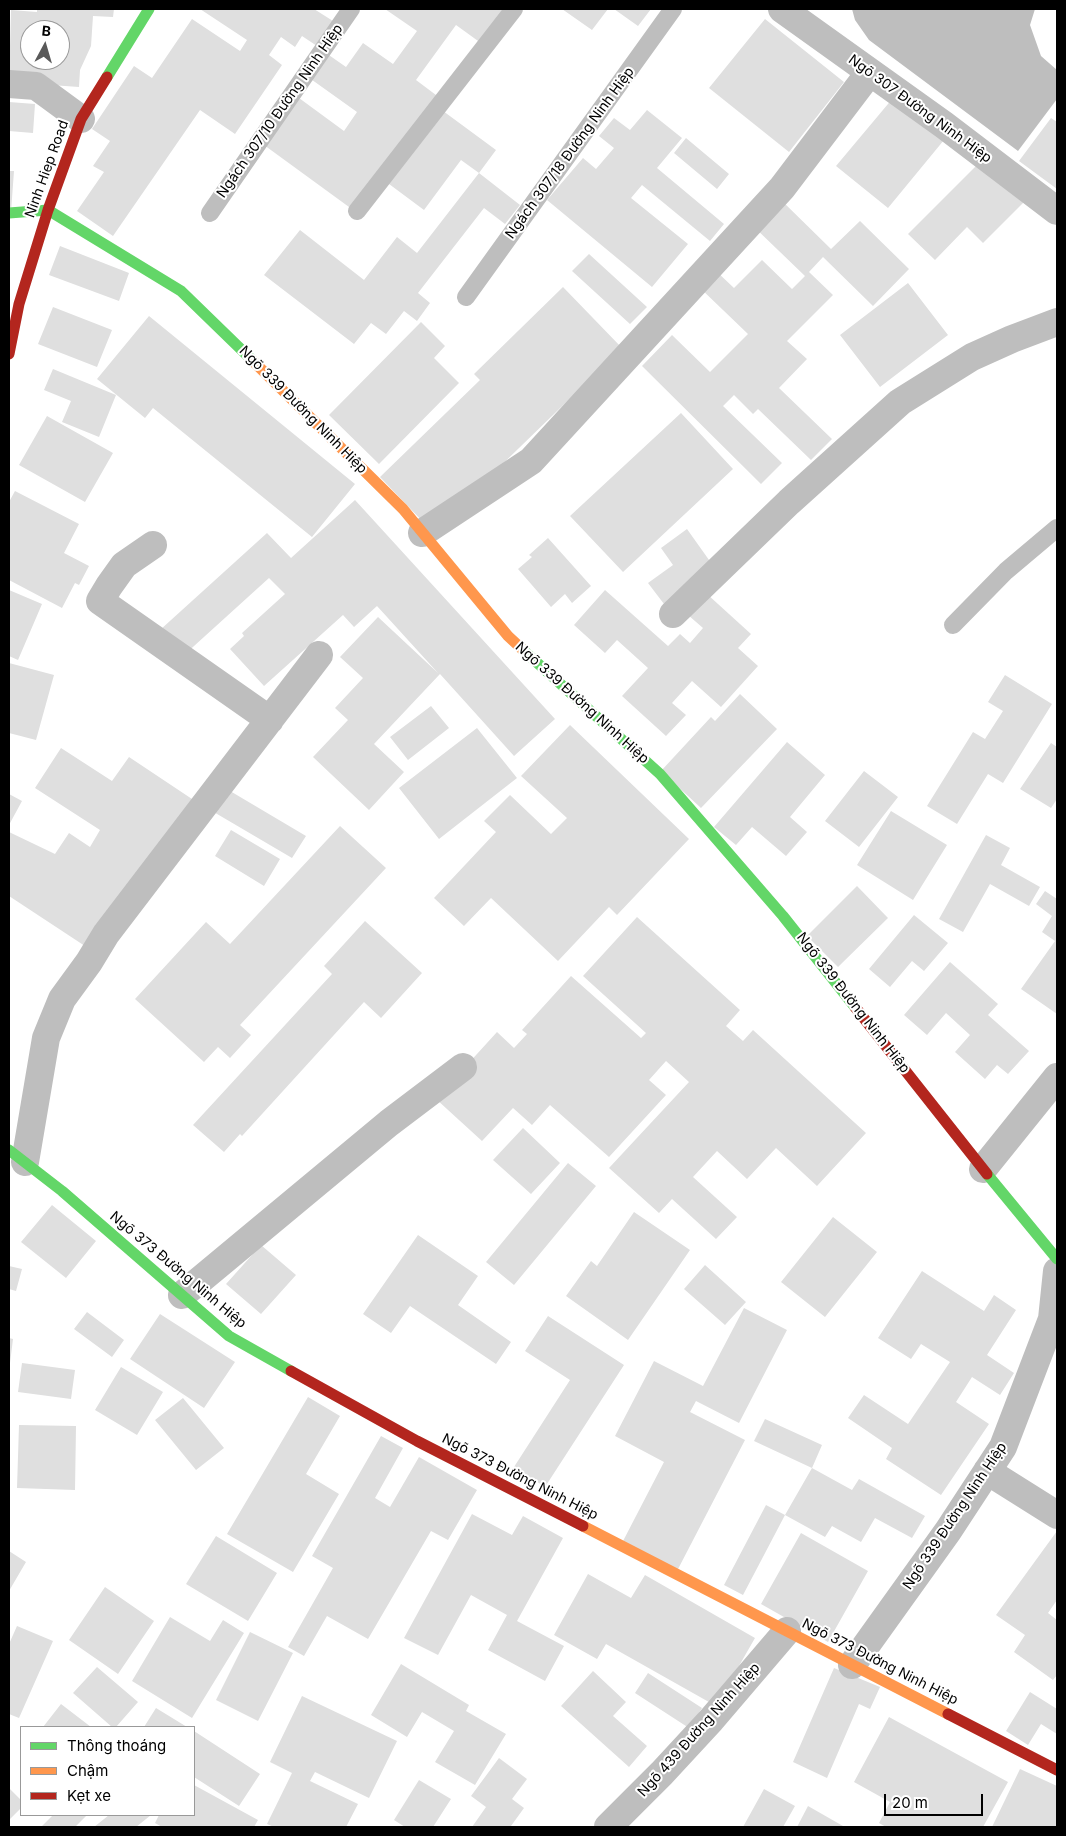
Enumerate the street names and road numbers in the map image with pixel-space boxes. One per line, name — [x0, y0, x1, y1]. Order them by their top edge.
street label: Ngách 307/10 Đường Ninh Hiệp — [213, 21, 347, 201]
street label: Ngõ 307 Đường Ninh Hiệp — [845, 51, 995, 167]
street label: Ngách 307/18 Đường Ninh Hiệp — [502, 64, 638, 242]
street label: Ninh Hiep Road — [22, 118, 72, 220]
street label: Ngõ 339 Đường Ninh Hiệp — [236, 343, 370, 477]
street label: Ngõ 339 Đường Ninh Hiệp — [512, 639, 652, 767]
street label: Ngõ 339 Đường Ninh Hiệp — [793, 929, 913, 1077]
street label: Ngõ 373 Đường Ninh Hiệp — [106, 1208, 250, 1332]
street label: Ngõ 373 Đường Ninh Hiệp — [439, 1430, 601, 1524]
street label: Ngõ 339 Đường Ninh Hiệp — [899, 1439, 1011, 1593]
street label: Ngõ 373 Đường Ninh Hiệp — [799, 1615, 961, 1709]
street label: Ngõ 439 Đường Ninh Hiệp — [634, 1660, 764, 1800]

